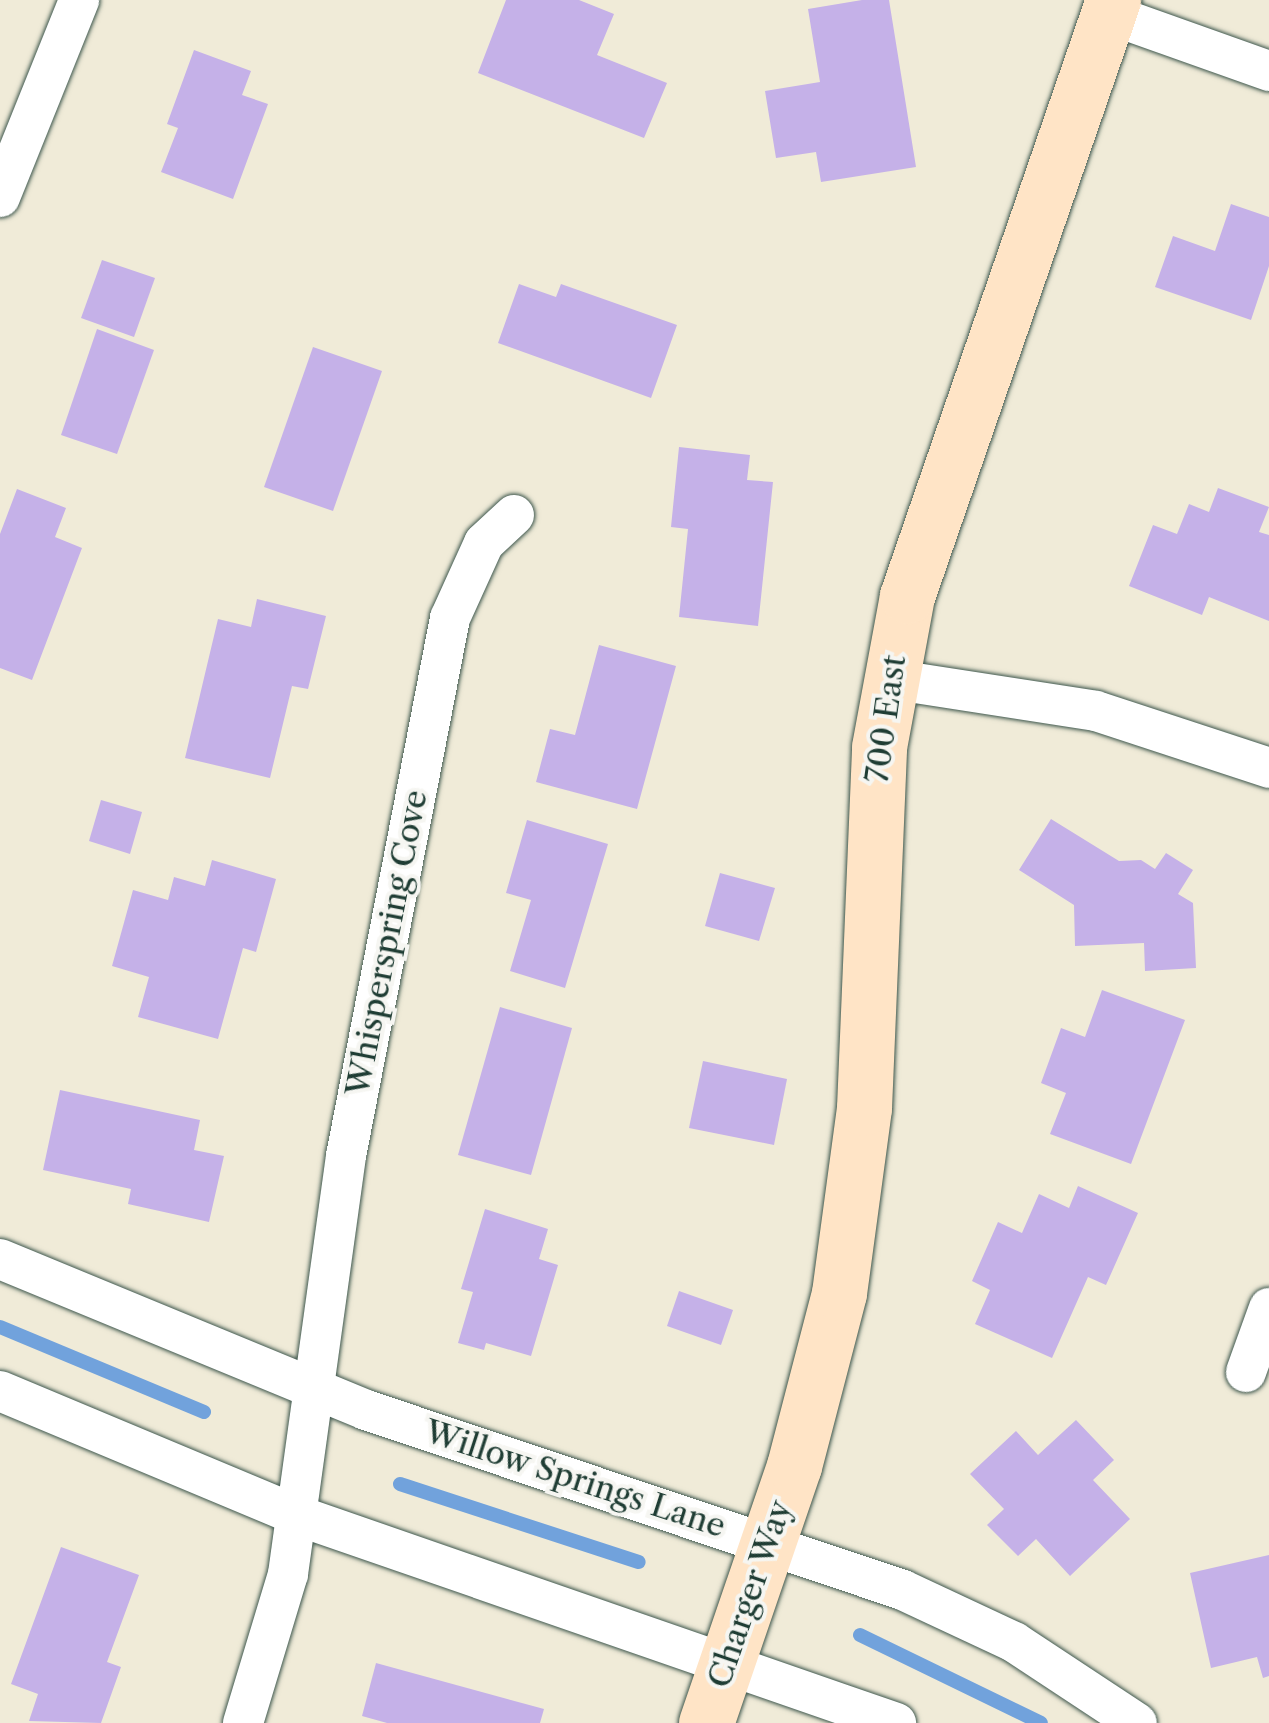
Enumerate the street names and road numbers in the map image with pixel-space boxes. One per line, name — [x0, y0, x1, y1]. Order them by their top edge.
street label: 700 East — [858, 653, 914, 785]
street label: Whisperspring Cove — [339, 787, 435, 1099]
street label: Willow Springs Lane — [419, 1412, 731, 1546]
street label: Charger Way — [700, 1494, 800, 1694]

